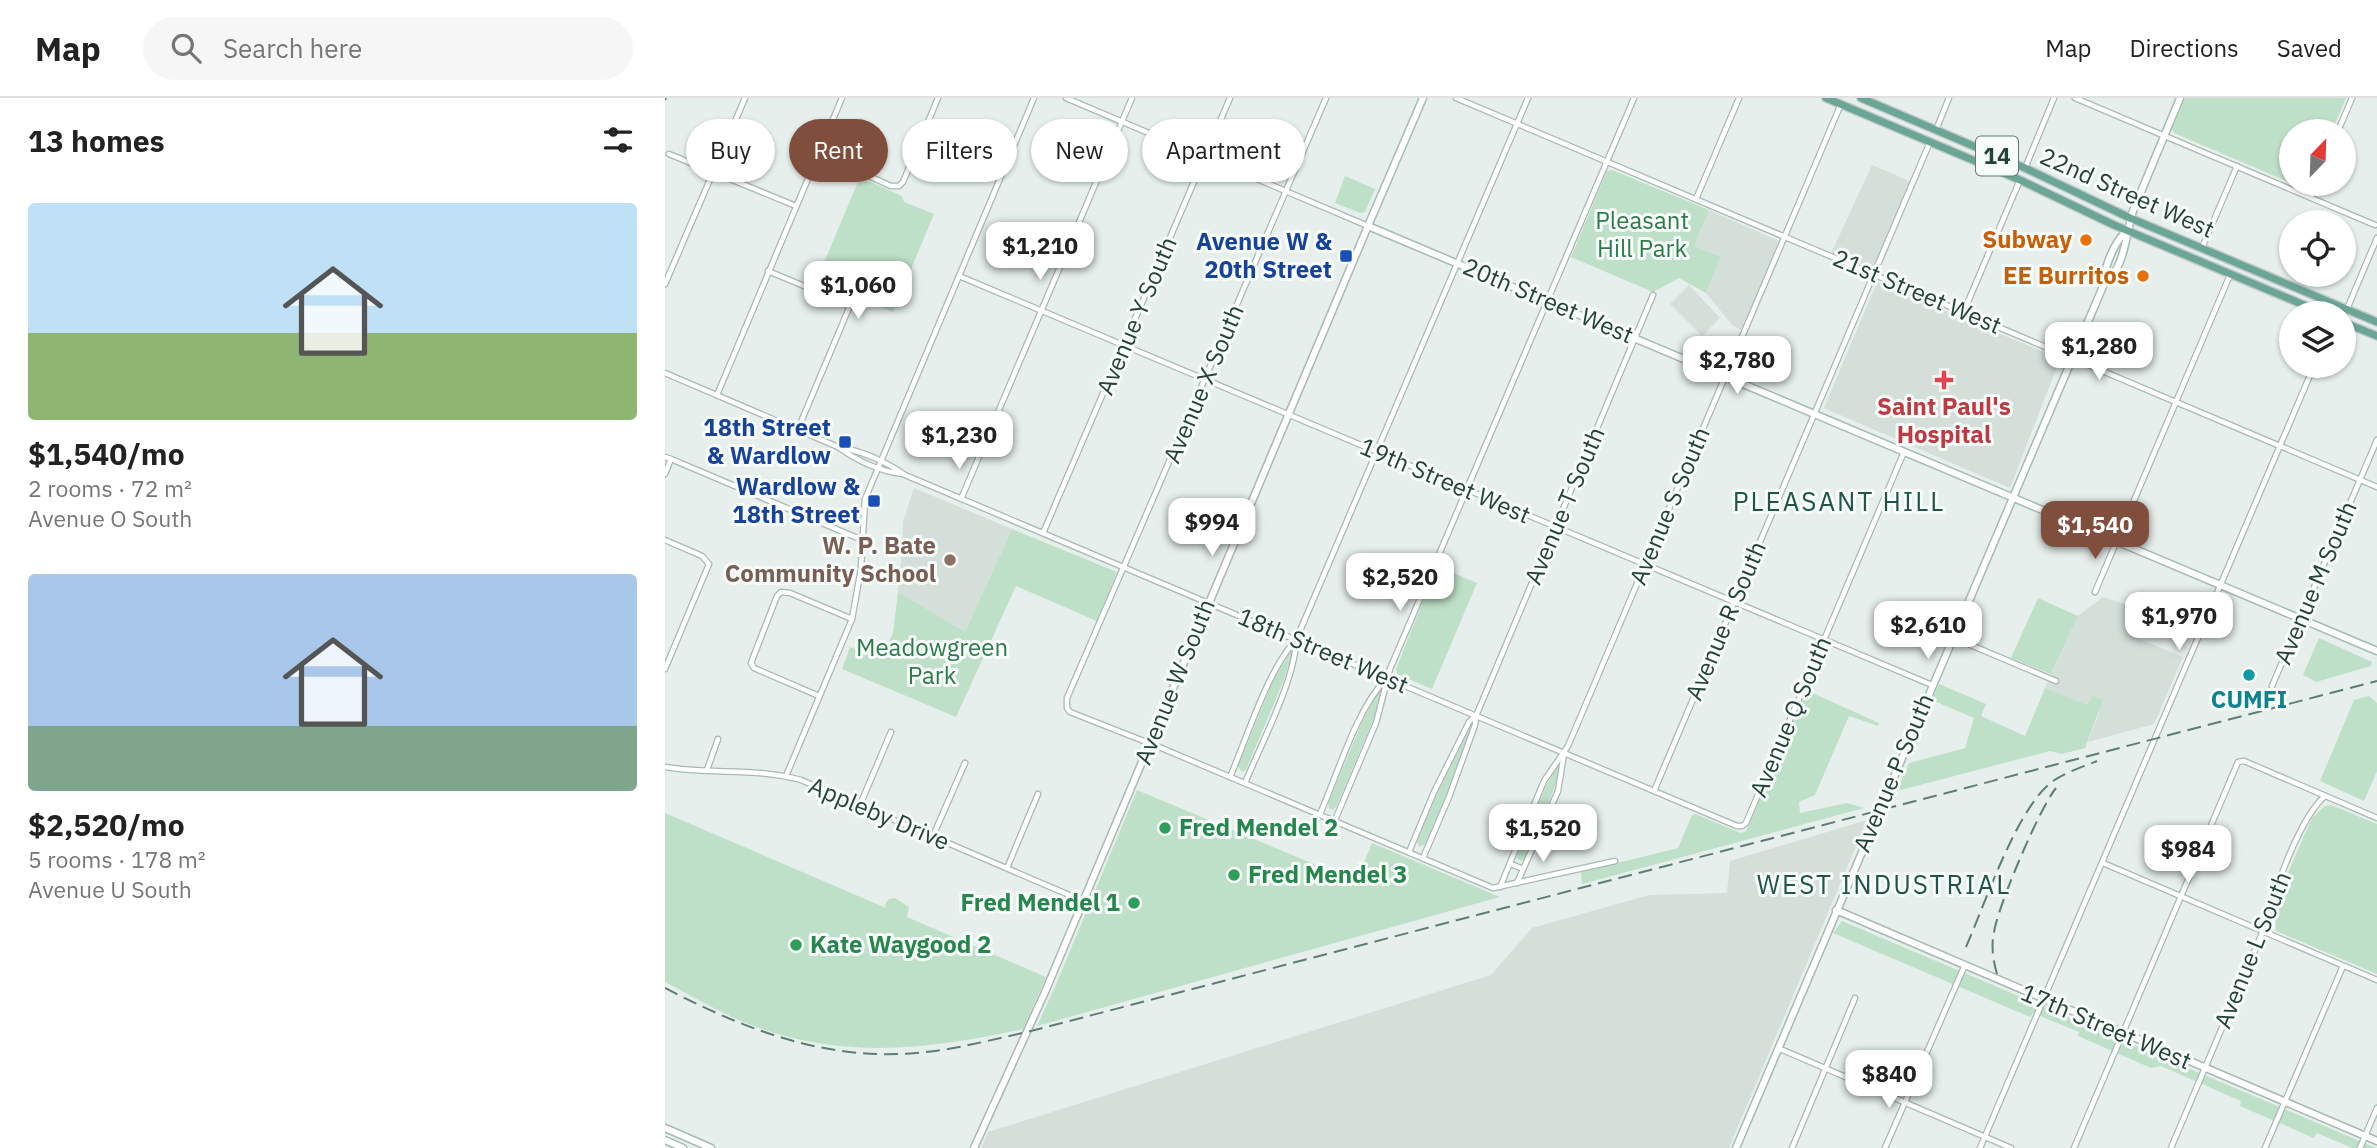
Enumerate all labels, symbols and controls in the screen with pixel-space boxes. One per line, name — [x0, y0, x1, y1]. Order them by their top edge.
search box — [143, 17, 633, 80]
text: Map — [35, 27, 101, 70]
icon: search — [167, 29, 205, 67]
text: Search here — [223, 31, 362, 65]
text: Map — [2045, 32, 2091, 64]
text: Directions — [2129, 32, 2239, 64]
text: Saved — [2277, 32, 2342, 64]
chip: Buy — [686, 119, 775, 182]
chip: Rent — [789, 119, 888, 182]
chip: Filters — [902, 119, 1017, 182]
chip: New — [1031, 119, 1128, 182]
chip: Apartment — [1142, 119, 1305, 182]
north arrow — [2279, 119, 2355, 196]
map controls — [2279, 119, 2356, 378]
text: 13 homes — [28, 121, 165, 160]
icon: filters — [599, 121, 637, 159]
road number: 14 — [1976, 137, 2018, 176]
street label: 22nd Street West — [2035, 139, 2220, 245]
park label: Pleasant Hill Park — [1595, 204, 1689, 264]
button: locate — [2279, 210, 2356, 287]
pin: $1,210 — [983, 222, 1097, 282]
place label: Subway — [1982, 223, 2072, 255]
place label: Avenue W & 20th Street — [1196, 225, 1333, 285]
text: $1,210 — [1002, 230, 1078, 260]
street label: Avenue Y South — [1088, 232, 1184, 400]
marker: Subway — [2078, 232, 2094, 248]
street label: 21st Street West — [1828, 241, 2007, 341]
icon: home — [270, 248, 396, 374]
marker: Avenue W & 20th Street — [1338, 248, 1354, 264]
street label: 20th Street West — [1458, 250, 1638, 350]
place label: EE Burritos — [2003, 259, 2129, 291]
pin: $1,060 — [801, 262, 915, 321]
marker: EE Burritos — [2135, 268, 2151, 284]
text: $1,060 — [820, 269, 896, 299]
street label: Avenue X South — [1155, 299, 1251, 468]
button: layers — [2279, 301, 2356, 378]
pin: $1,280 — [2042, 322, 2156, 382]
text: $1,280 — [2061, 330, 2137, 360]
pin: $2,780 — [1680, 336, 1794, 396]
text: $2,780 — [1699, 344, 1775, 374]
marker: Saint Paul's Hospital — [1934, 370, 1954, 390]
place label: Saint Paul's Hospital — [1877, 390, 2011, 450]
place label: 18th Street & Wardlow — [703, 411, 831, 471]
pin: $1,230 — [902, 412, 1016, 471]
text: $1,230 — [921, 419, 997, 449]
street label: Avenue T South — [1516, 422, 1612, 589]
street label: Avenue S South — [1621, 422, 1717, 589]
street label: 19th Street West — [1355, 430, 1535, 530]
text: $1,540/mo — [28, 434, 185, 473]
marker: 18th Street & Wardlow — [837, 434, 853, 450]
place label: Wardlow & 18th Street — [732, 470, 861, 530]
text: 2 rooms · 72 m² — [28, 473, 192, 503]
district label: PLEASANT HILL — [1733, 484, 1945, 518]
marker: Wardlow & 18th Street — [866, 493, 882, 509]
street label: Avenue M South — [2266, 496, 2364, 669]
pin: $994 — [1171, 498, 1253, 558]
pin: $1,540 — [2038, 502, 2152, 561]
text: Avenue O South — [28, 503, 192, 533]
text: $994 — [1184, 506, 1240, 536]
text: $1,540 — [2057, 509, 2133, 539]
place label: W. P. Bate Community School — [725, 529, 936, 589]
street label: Avenue R South — [1677, 536, 1773, 705]
marker: W. P. Bate Community School — [942, 552, 958, 568]
pin: $2,520 — [1343, 554, 1457, 613]
text: $2,520 — [1362, 561, 1438, 591]
pin: $1,970 — [2122, 592, 2236, 652]
street label: Avenue W South — [1126, 594, 1222, 769]
street label: 18th Street West — [1233, 600, 1413, 700]
text: $1,970 — [2141, 600, 2217, 630]
pin: $2,610 — [1871, 602, 1985, 661]
text: $2,610 — [1890, 609, 1966, 639]
icon: home — [270, 619, 396, 745]
park label: Meadowgreen Park — [856, 631, 1008, 691]
street label: Avenue Q South — [1742, 631, 1838, 802]
marker: CUMFI — [2241, 667, 2257, 683]
place label: CUMFI — [2211, 683, 2287, 715]
street label: Avenue P South — [1845, 689, 1941, 857]
street label: Appleby Drive — [804, 769, 955, 857]
pin: $1,520 — [1486, 804, 1600, 864]
text: $2,520/mo — [28, 805, 185, 844]
place label: Fred Mendel 2 — [1179, 811, 1339, 843]
text: $1,520 — [1505, 812, 1581, 842]
marker: Fred Mendel 2 — [1157, 820, 1173, 836]
pin: $984 — [2147, 826, 2229, 885]
text: $984 — [2160, 833, 2216, 863]
text: 5 rooms · 178 m² — [28, 844, 206, 874]
place label: Fred Mendel 3 — [1248, 858, 1408, 890]
street label: Avenue L South — [2206, 866, 2298, 1033]
marker: Fred Mendel 3 — [1226, 867, 1242, 883]
district label: WEST INDUSTRIAL — [1757, 867, 2011, 901]
text: Avenue U South — [28, 874, 192, 904]
place label: Fred Mendel 1 — [960, 886, 1120, 918]
marker: Fred Mendel 1 — [1126, 895, 1142, 911]
place label: Kate Waygood 2 — [810, 928, 991, 960]
marker: Kate Waygood 2 — [788, 937, 804, 953]
street label: 17th Street West — [2016, 976, 2196, 1076]
pin: $840 — [1848, 1051, 1930, 1110]
text: $840 — [1861, 1058, 1917, 1088]

